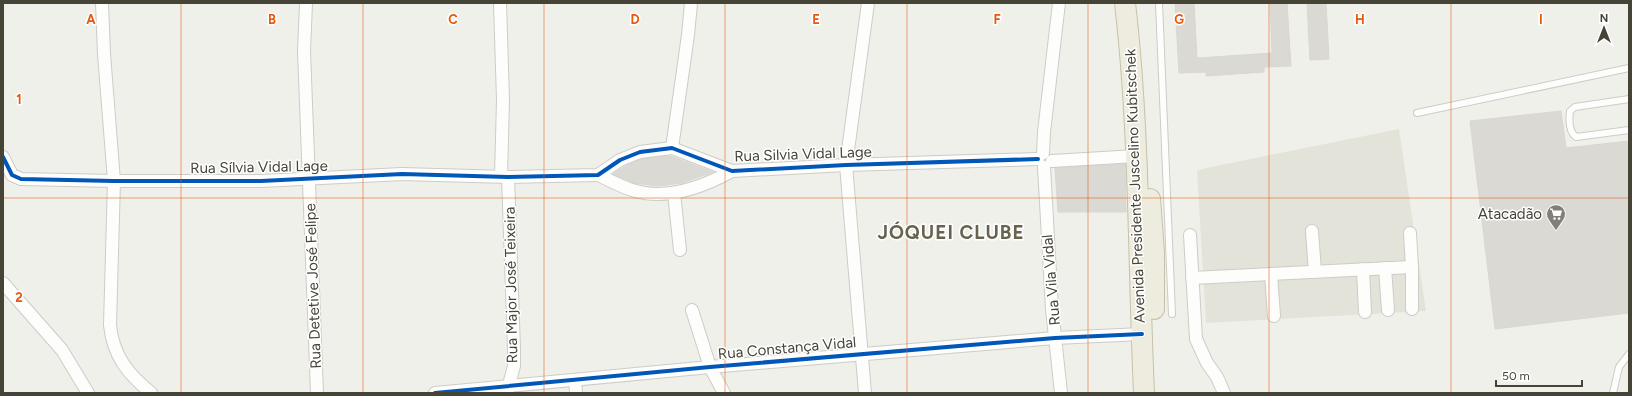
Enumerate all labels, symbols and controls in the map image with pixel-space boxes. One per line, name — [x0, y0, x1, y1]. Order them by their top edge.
north arrow — [1584, 8, 1624, 48]
text: A — [86, 12, 96, 27]
text: B — [268, 12, 276, 27]
text: C — [448, 12, 458, 27]
text: D — [630, 12, 640, 27]
text: E — [812, 12, 820, 27]
text: F — [993, 12, 1001, 27]
text: G — [1174, 12, 1184, 27]
text: H — [1355, 12, 1365, 27]
text: I — [1539, 12, 1543, 27]
text: N — [1600, 12, 1608, 25]
street label: Avenida Presidente Juscelino Kubitschek — [1121, 48, 1149, 323]
text: 1 — [16, 92, 22, 107]
street label: Rua Silvia Vidal Lage — [734, 143, 872, 165]
street label: Rua Sílvia Vidal Lage — [190, 157, 328, 177]
street label: Rua Detetive José Felipe — [301, 203, 325, 369]
supermarket icon: Atacadão — [1545, 203, 1567, 231]
place label: Atacadão — [1478, 205, 1542, 223]
street label: Rua Major José Teixeira — [501, 206, 521, 364]
district label: JÓQUEI CLUBE — [877, 221, 1025, 244]
street label: Rua Vila Vidal — [1038, 234, 1064, 326]
text: 2 — [15, 290, 23, 305]
street label: Rua Constança Vidal — [717, 333, 857, 363]
scale bar — [1496, 362, 1582, 388]
text: 50 m — [1502, 369, 1530, 383]

